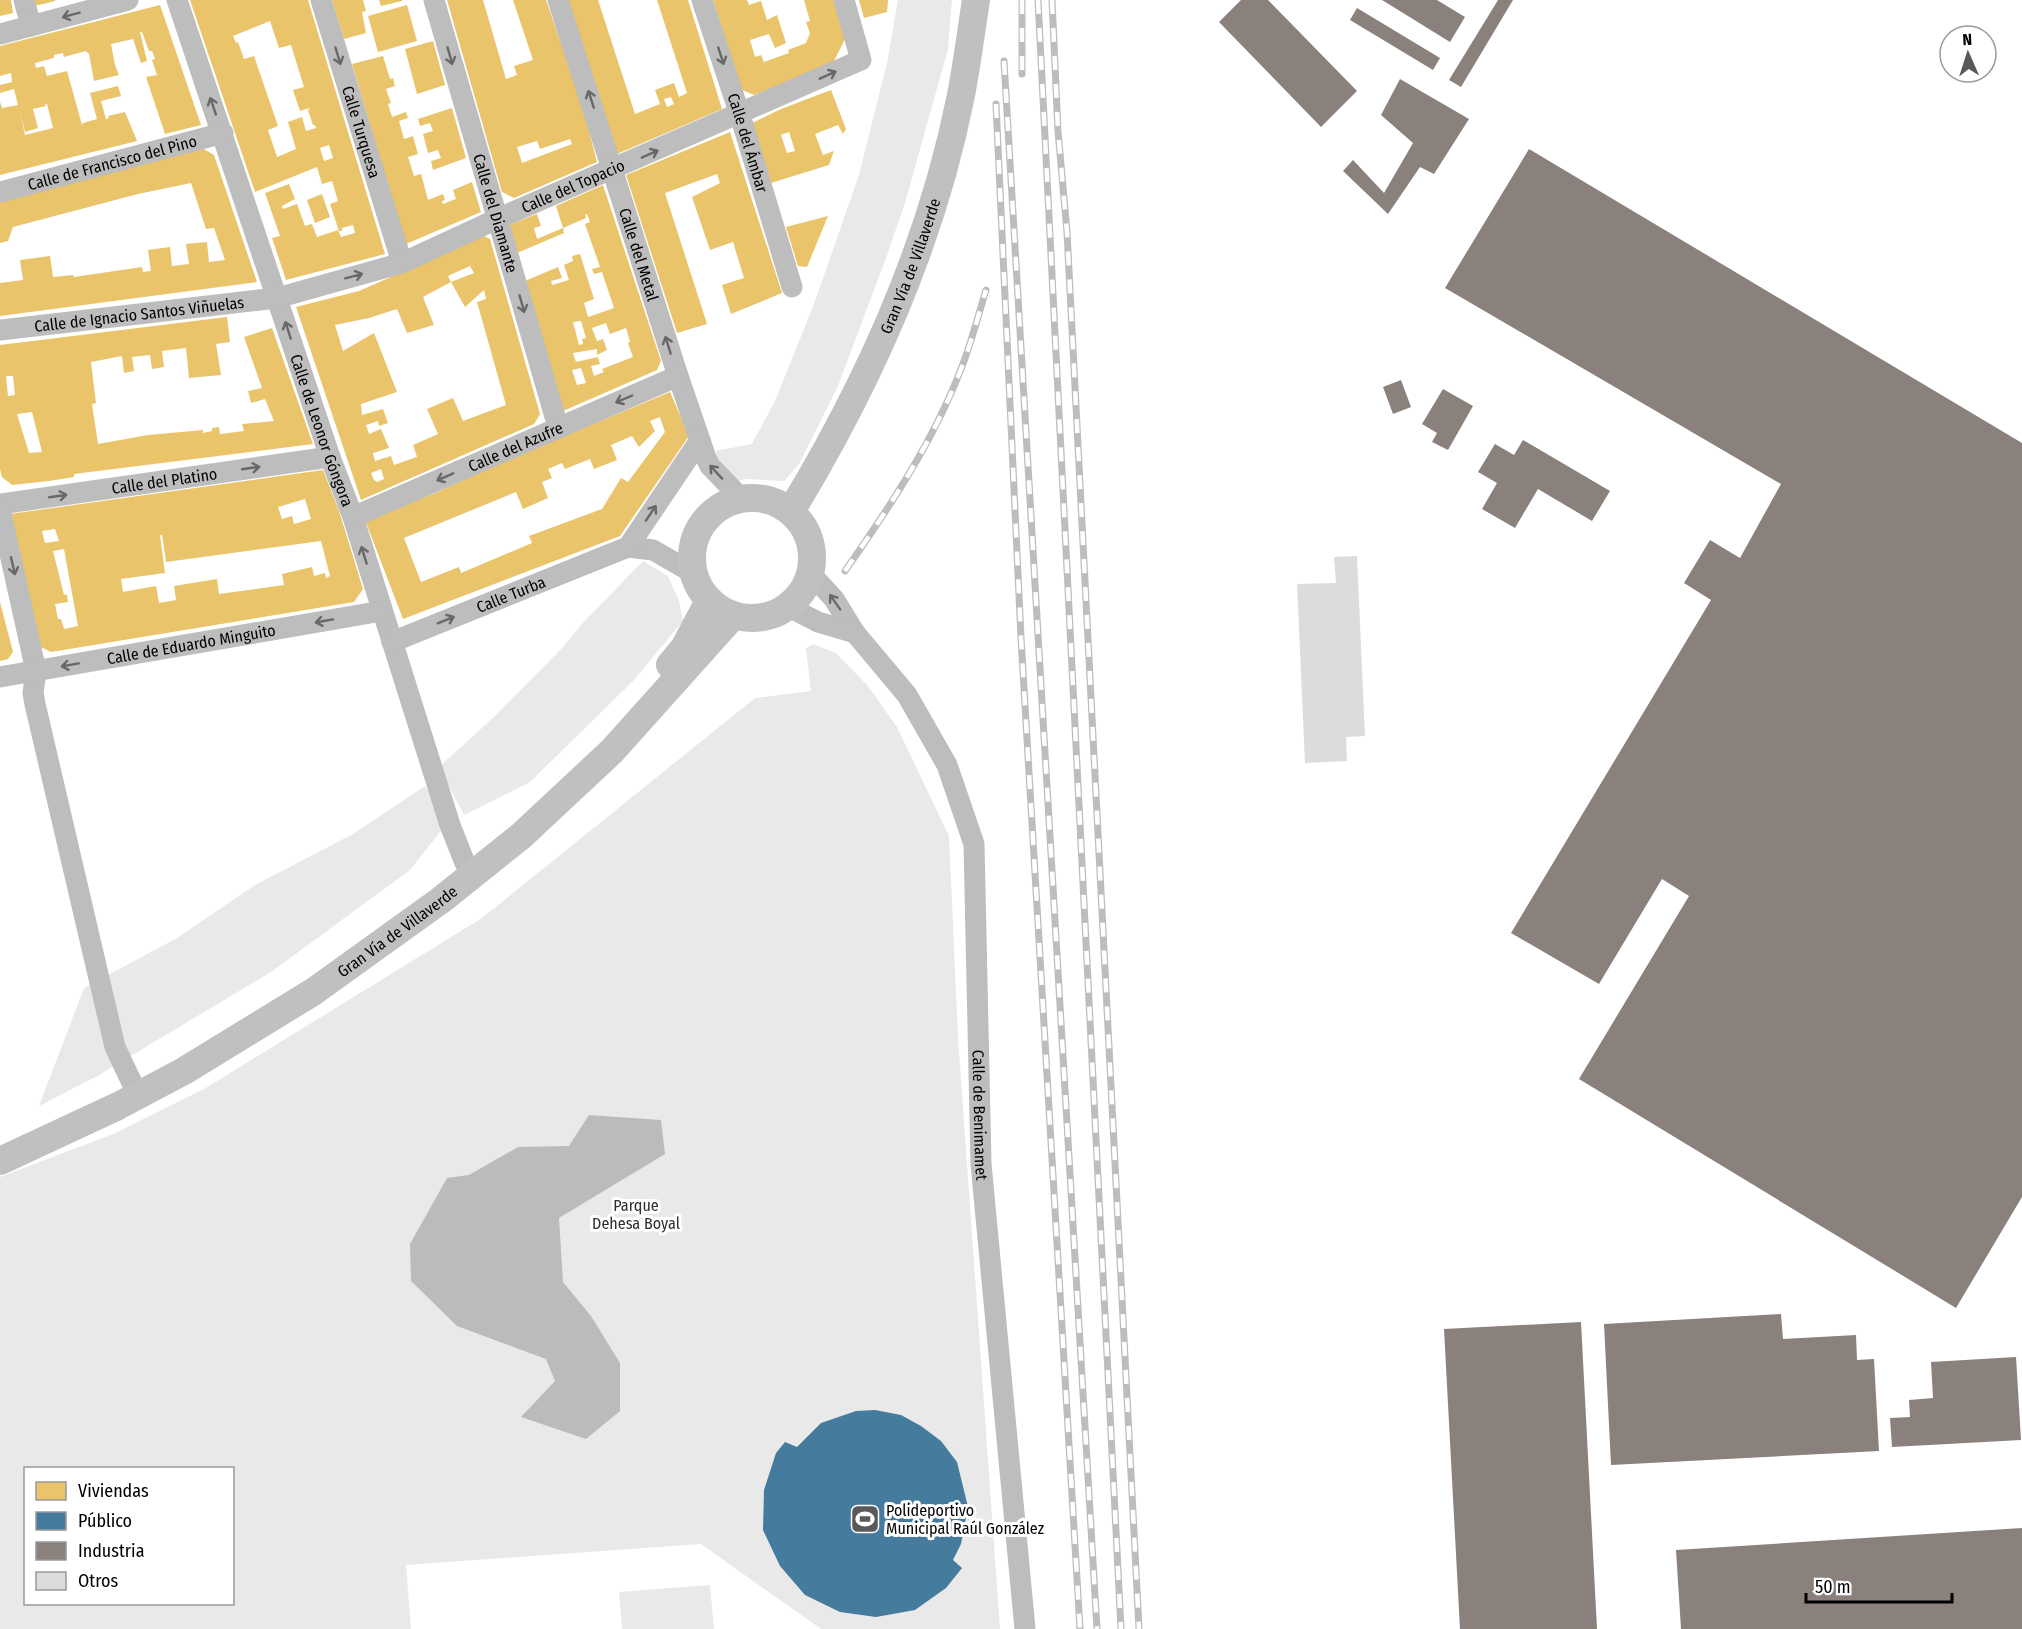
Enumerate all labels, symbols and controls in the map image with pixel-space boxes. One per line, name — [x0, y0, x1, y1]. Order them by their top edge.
one-way arrow — [62, 10, 81, 21]
north arrow — [1938, 24, 1998, 84]
text: N — [1962, 30, 1973, 49]
one-way arrow — [333, 46, 344, 65]
one-way arrow — [445, 46, 456, 65]
one-way arrow — [716, 46, 727, 65]
one-way arrow — [819, 69, 837, 80]
street label: Calle Turquesa — [338, 83, 385, 180]
one-way arrow — [584, 90, 595, 109]
street label: Calle del Ámbar — [724, 91, 772, 195]
one-way arrow — [207, 97, 218, 115]
street label: Calle de Francisco del Pino — [26, 131, 199, 194]
one-way arrow — [640, 147, 658, 159]
street label: Calle del Diamante — [470, 152, 522, 275]
street label: Calle del Topacio — [518, 155, 627, 217]
street label: Gran Vía de Villaverde — [876, 196, 944, 337]
street label: Calle del Metal — [615, 205, 663, 303]
one-way arrow — [344, 270, 363, 282]
street label: Calle de Ignacio Santos Viñuelas — [33, 292, 245, 335]
one-way arrow — [517, 294, 528, 313]
one-way arrow — [282, 321, 293, 340]
one-way arrow — [662, 336, 673, 355]
street label: Calle de Leonor Góngora — [287, 352, 358, 509]
one-way arrow — [615, 394, 633, 405]
street label: Calle del Azufre — [465, 418, 566, 475]
one-way arrow — [241, 463, 260, 474]
street label: Calle del Platino — [110, 464, 218, 498]
one-way arrow — [709, 465, 723, 480]
one-way arrow — [437, 472, 455, 484]
one-way arrow — [48, 490, 67, 501]
one-way arrow — [645, 505, 657, 522]
one-way arrow — [358, 546, 369, 565]
one-way arrow — [8, 556, 19, 575]
street label: Calle Turba — [473, 572, 548, 617]
one-way arrow — [829, 595, 841, 611]
one-way arrow — [436, 614, 454, 625]
one-way arrow — [315, 616, 334, 627]
street label: Calle de Eduardo Minguito — [105, 620, 277, 668]
one-way arrow — [61, 660, 80, 671]
street label: Gran Vía de Villaverde — [334, 881, 461, 981]
street label: Calle de Benimamet — [969, 1049, 992, 1182]
park label: Parque Dehesa Boyal — [592, 1196, 680, 1233]
legend — [24, 1467, 234, 1605]
text: Viviendas — [78, 1480, 149, 1502]
place label: Polideportivo Municipal Raúl González — [886, 1501, 1044, 1538]
sports icon: Polideportivo Municipal Raúl González — [849, 1503, 881, 1535]
text: Público — [78, 1510, 132, 1532]
text: Industria — [78, 1540, 145, 1562]
scale bar — [1806, 1566, 1952, 1604]
text: Otros — [78, 1570, 118, 1592]
text: 50 m — [1815, 1576, 1851, 1598]

